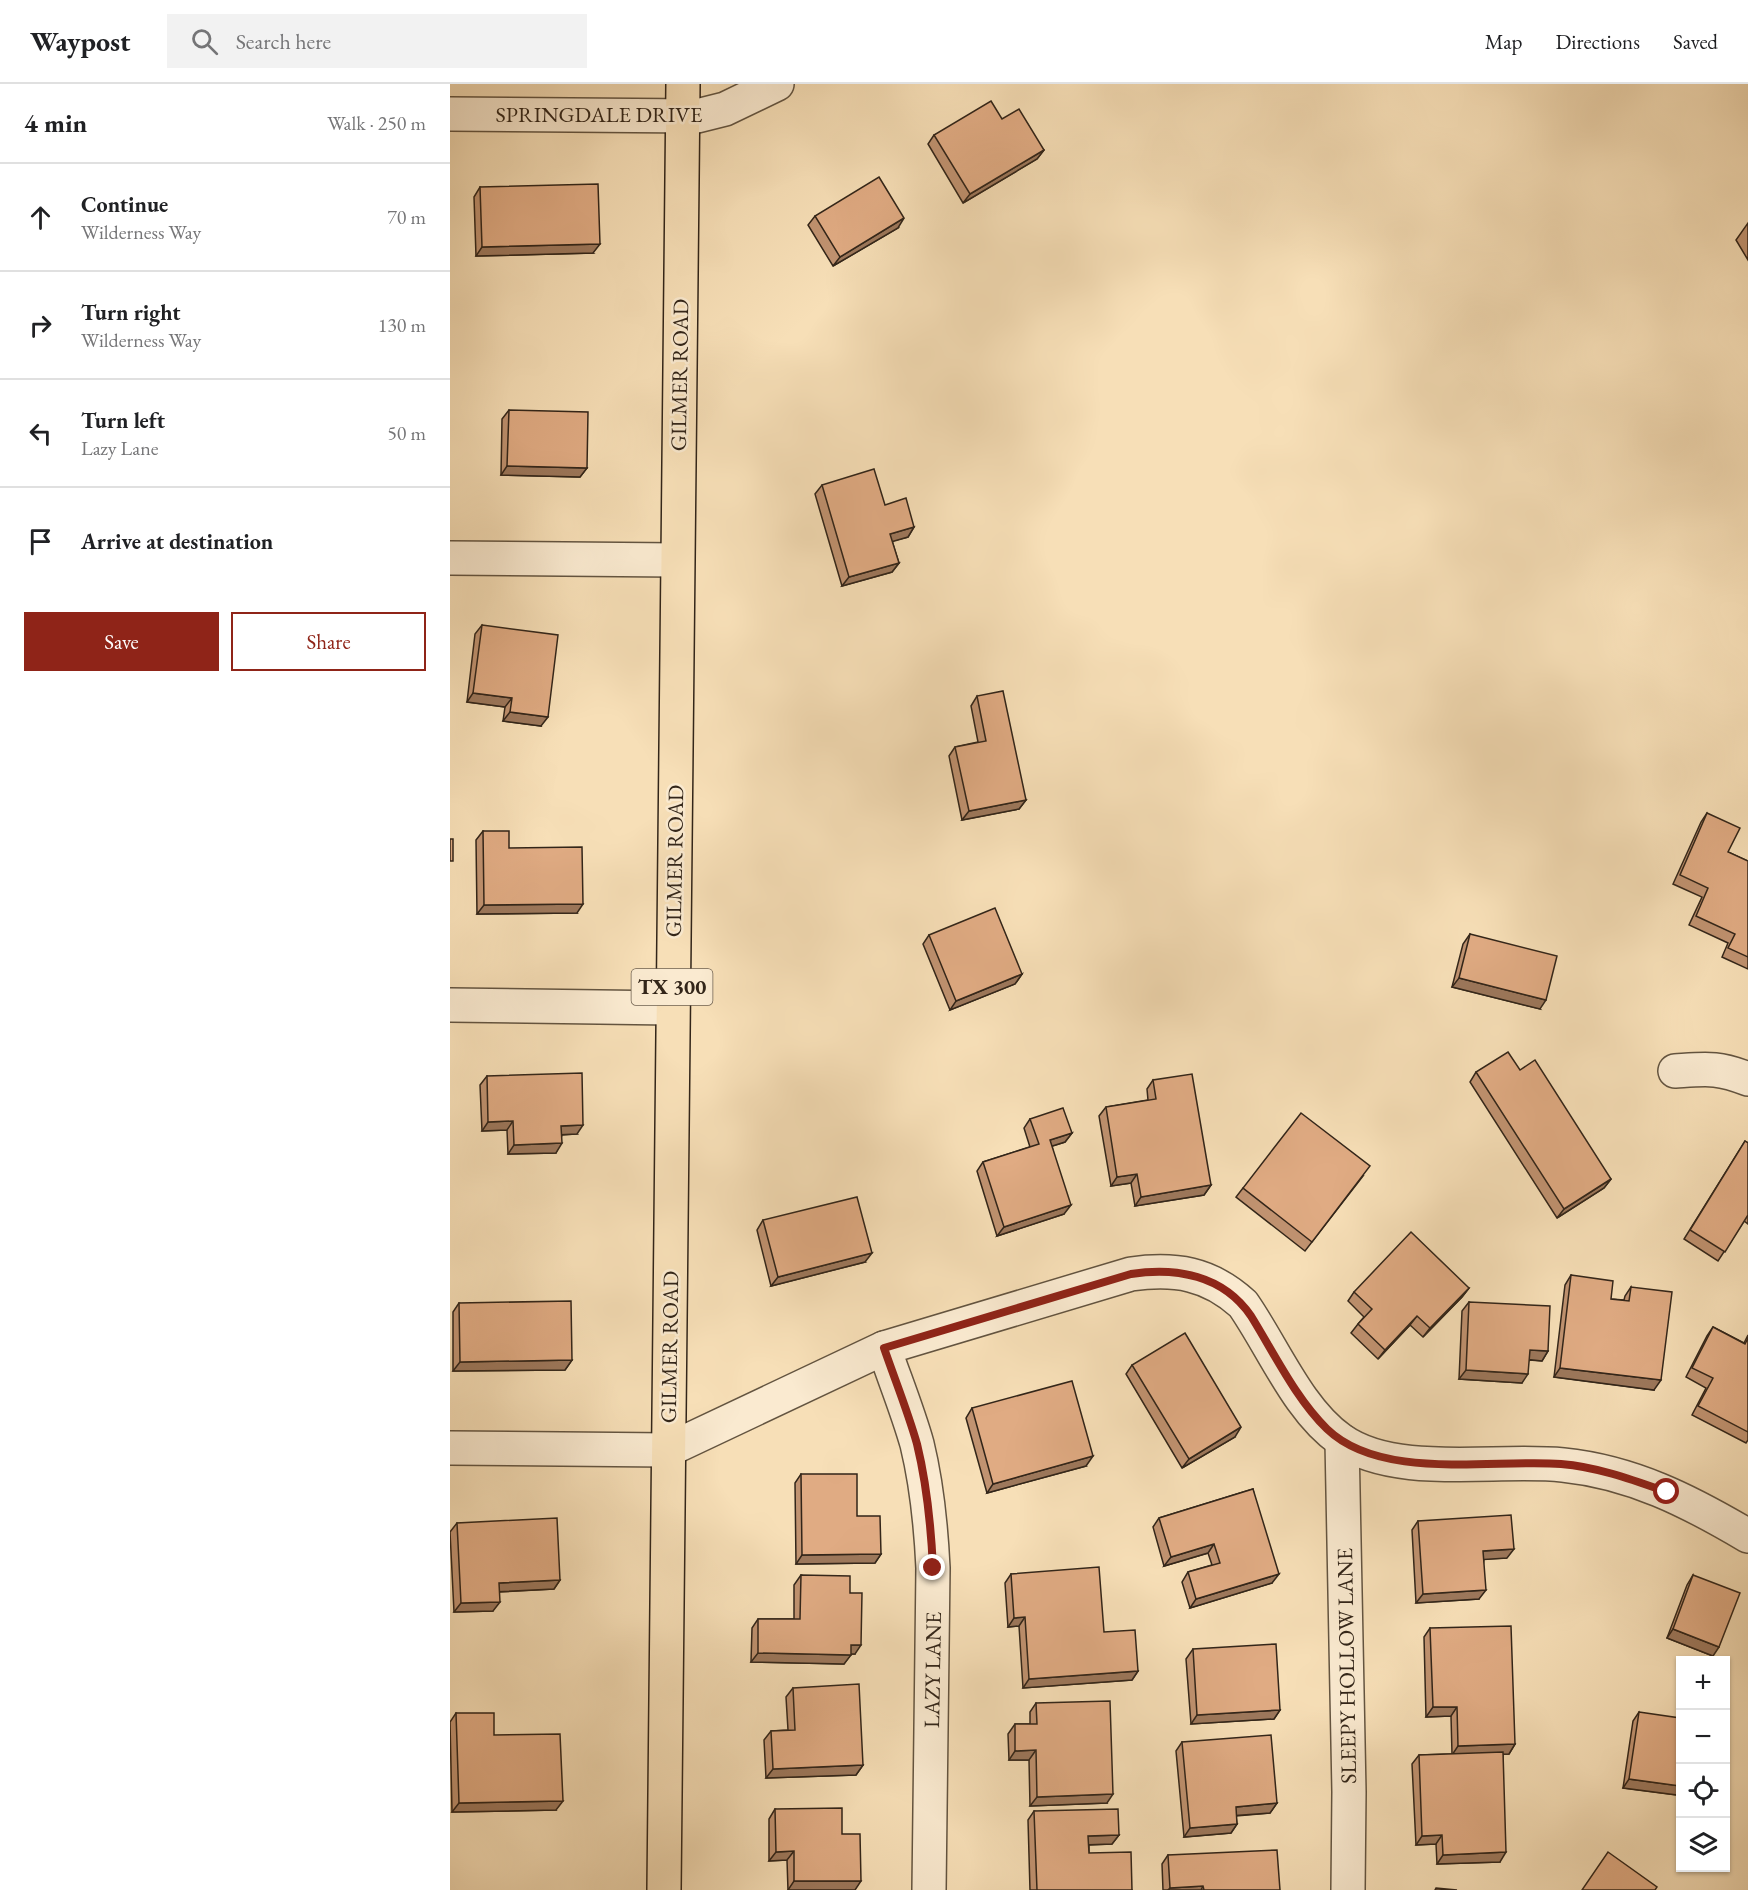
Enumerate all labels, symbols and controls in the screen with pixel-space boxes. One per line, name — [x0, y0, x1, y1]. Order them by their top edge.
search box — [167, 14, 587, 68]
text: Waypost — [30, 23, 131, 59]
icon: search — [188, 25, 221, 58]
text: Search here — [236, 27, 331, 56]
text: Map — [1485, 28, 1522, 55]
text: Directions — [1555, 28, 1640, 55]
text: Saved — [1673, 28, 1718, 55]
street label: SPRINGDALE DRIVE — [496, 100, 702, 129]
text: 4 min — [24, 106, 87, 140]
text: Walk · 250 m — [327, 110, 426, 136]
text: Continue — [81, 190, 168, 219]
icon: ahead — [24, 201, 57, 234]
text: 70 m — [387, 204, 426, 230]
text: Wilderness Way — [81, 219, 201, 245]
text: Turn right — [81, 298, 180, 327]
street label: GILMER ROAD — [664, 299, 695, 451]
icon: right — [24, 309, 57, 342]
text: 130 m — [378, 312, 426, 338]
text: Wilderness Way — [81, 327, 201, 353]
text: Turn left — [81, 406, 165, 435]
icon: left — [24, 417, 57, 450]
text: 50 m — [387, 420, 426, 446]
text: Lazy Lane — [81, 435, 159, 461]
icon: arrive — [24, 525, 57, 558]
text: Arrive at destination — [81, 527, 273, 556]
button: Save — [24, 612, 219, 671]
button: Share — [231, 612, 426, 671]
street label: GILMER ROAD — [659, 785, 690, 937]
road number: TX 300 — [632, 969, 712, 1005]
street label: GILMER ROAD — [654, 1271, 685, 1423]
route start — [1653, 1478, 1679, 1504]
street label: SLEEPY HOLLOW LANE — [1330, 1548, 1363, 1784]
route end — [919, 1554, 945, 1580]
street label: LAZY LANE — [917, 1612, 948, 1728]
map controls — [1676, 1656, 1730, 1872]
button: + — [1676, 1656, 1730, 1710]
button: − — [1676, 1710, 1730, 1764]
button: locate — [1676, 1764, 1730, 1818]
button: layers — [1676, 1818, 1730, 1872]

